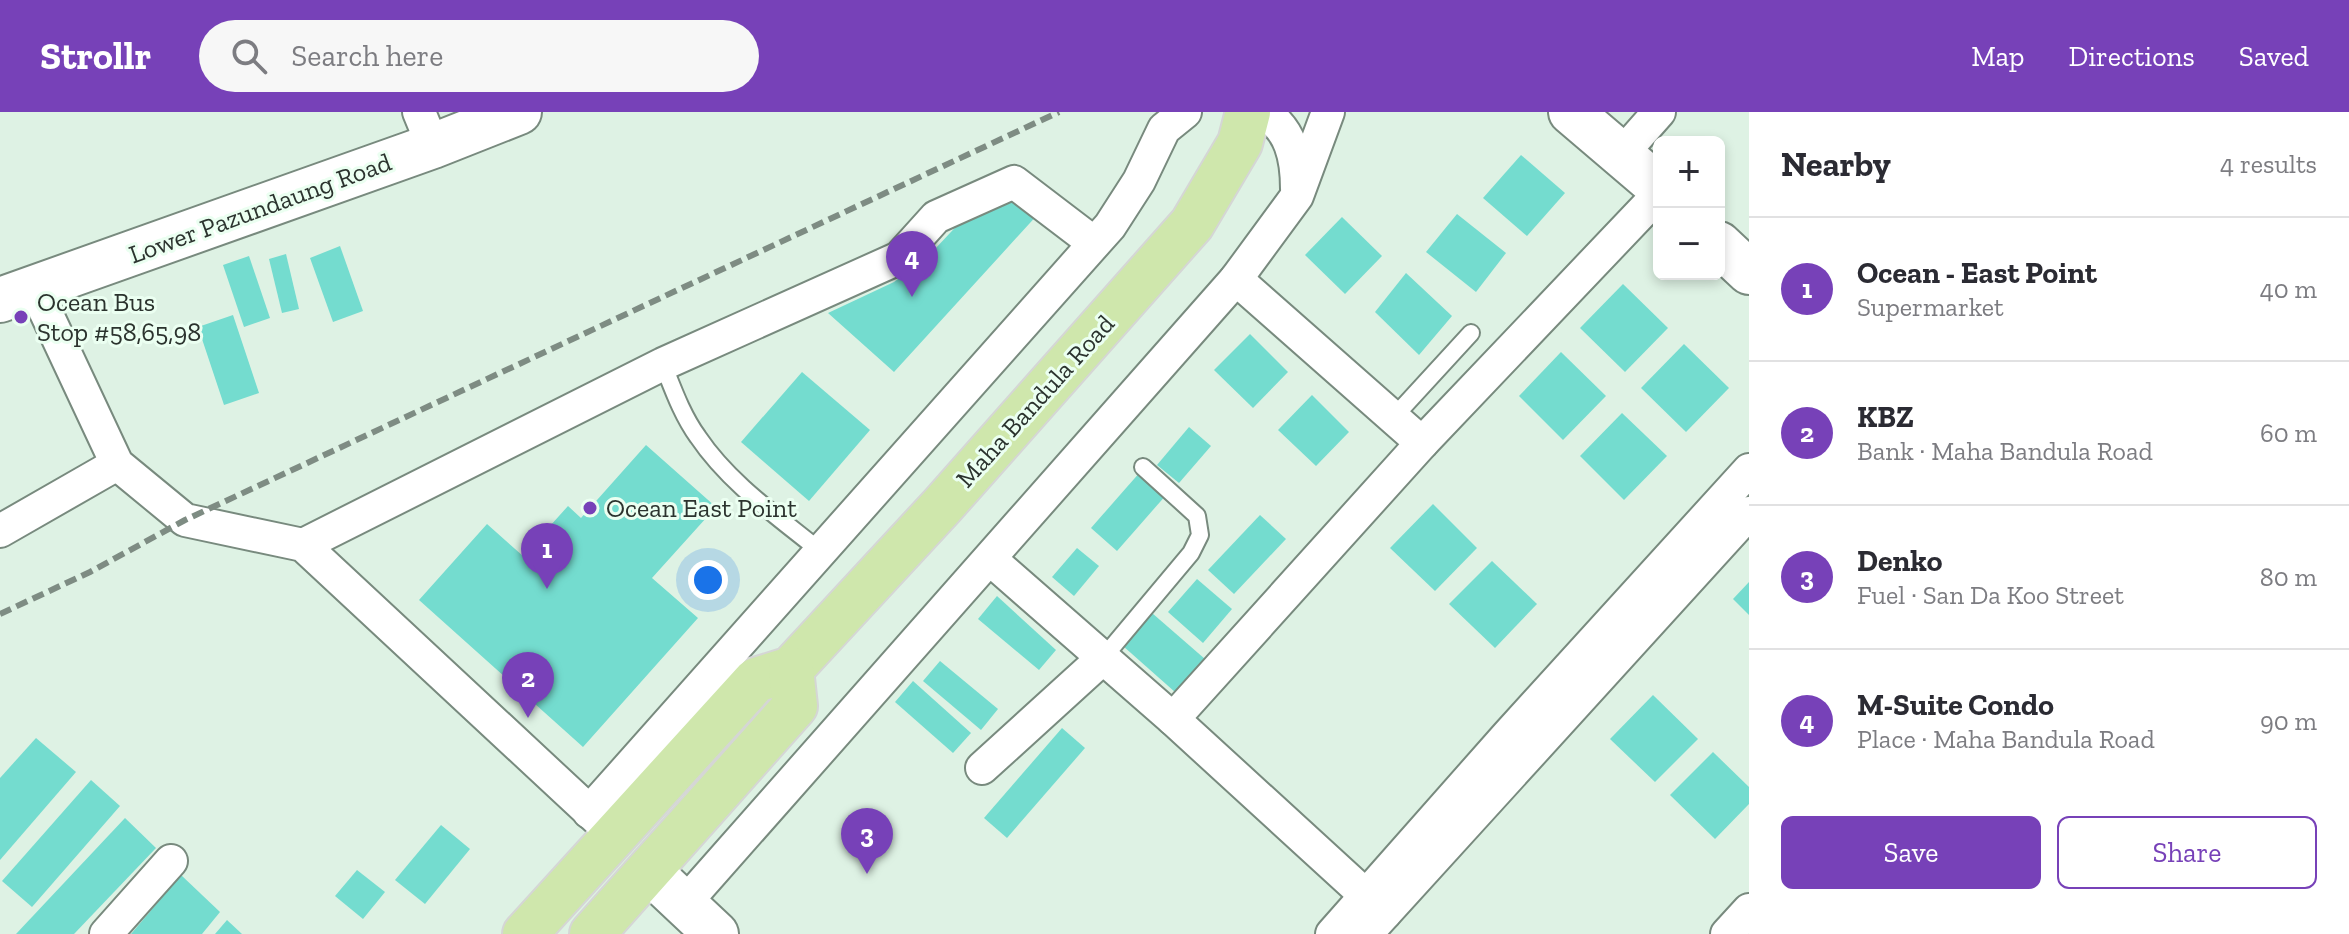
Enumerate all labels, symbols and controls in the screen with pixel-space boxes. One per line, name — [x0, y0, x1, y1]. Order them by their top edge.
search box — [199, 20, 759, 92]
text: Strollr — [40, 33, 151, 79]
icon: search — [227, 34, 271, 78]
text: Search here — [291, 38, 443, 74]
text: Map — [1971, 40, 2024, 73]
text: Directions — [2068, 40, 2195, 73]
text: Saved — [2239, 40, 2309, 73]
map controls — [1653, 136, 1725, 280]
button: + — [1653, 136, 1725, 208]
text: Nearby — [1781, 144, 1891, 185]
street label: Lower Pazundaung Road — [124, 146, 396, 270]
text: 4 results — [2220, 148, 2317, 180]
button: − — [1653, 208, 1725, 280]
pin: 4 — [886, 231, 938, 297]
text: Ocean - East Point — [1857, 255, 2097, 291]
text: 1 — [1802, 273, 1812, 305]
text: 40 m — [2260, 273, 2317, 305]
place label: Ocean Bus Stop #58,65,98 — [37, 286, 201, 348]
text: Supermarket — [1857, 291, 2004, 323]
marker: Ocean Bus Stop #58,65,98 — [12, 308, 30, 326]
street label: Maha Bandula Road — [949, 308, 1121, 494]
text: KBZ — [1857, 399, 1914, 435]
text: 2 — [1800, 417, 1814, 449]
text: 60 m — [2260, 417, 2317, 449]
text: Bank · Maha Bandula Road — [1857, 435, 2153, 467]
place label: Ocean East Point — [606, 492, 797, 524]
marker: Ocean East Point — [581, 499, 599, 517]
pin: 1 — [521, 523, 573, 589]
text: Denko — [1857, 543, 1942, 579]
your location — [688, 560, 728, 600]
text: 3 — [1800, 561, 1814, 593]
text: 80 m — [2260, 561, 2317, 593]
text: Fuel · San Da Koo Street — [1857, 579, 2124, 611]
pin: 2 — [502, 652, 554, 718]
text: M-Suite Condo — [1857, 687, 2054, 723]
text: 4 — [1800, 705, 1814, 737]
text: 90 m — [2260, 705, 2317, 737]
text: Place · Maha Bandula Road — [1857, 723, 2155, 755]
pin: 3 — [841, 808, 893, 874]
button: Save — [1781, 816, 2041, 889]
button: Share — [2057, 816, 2317, 889]

